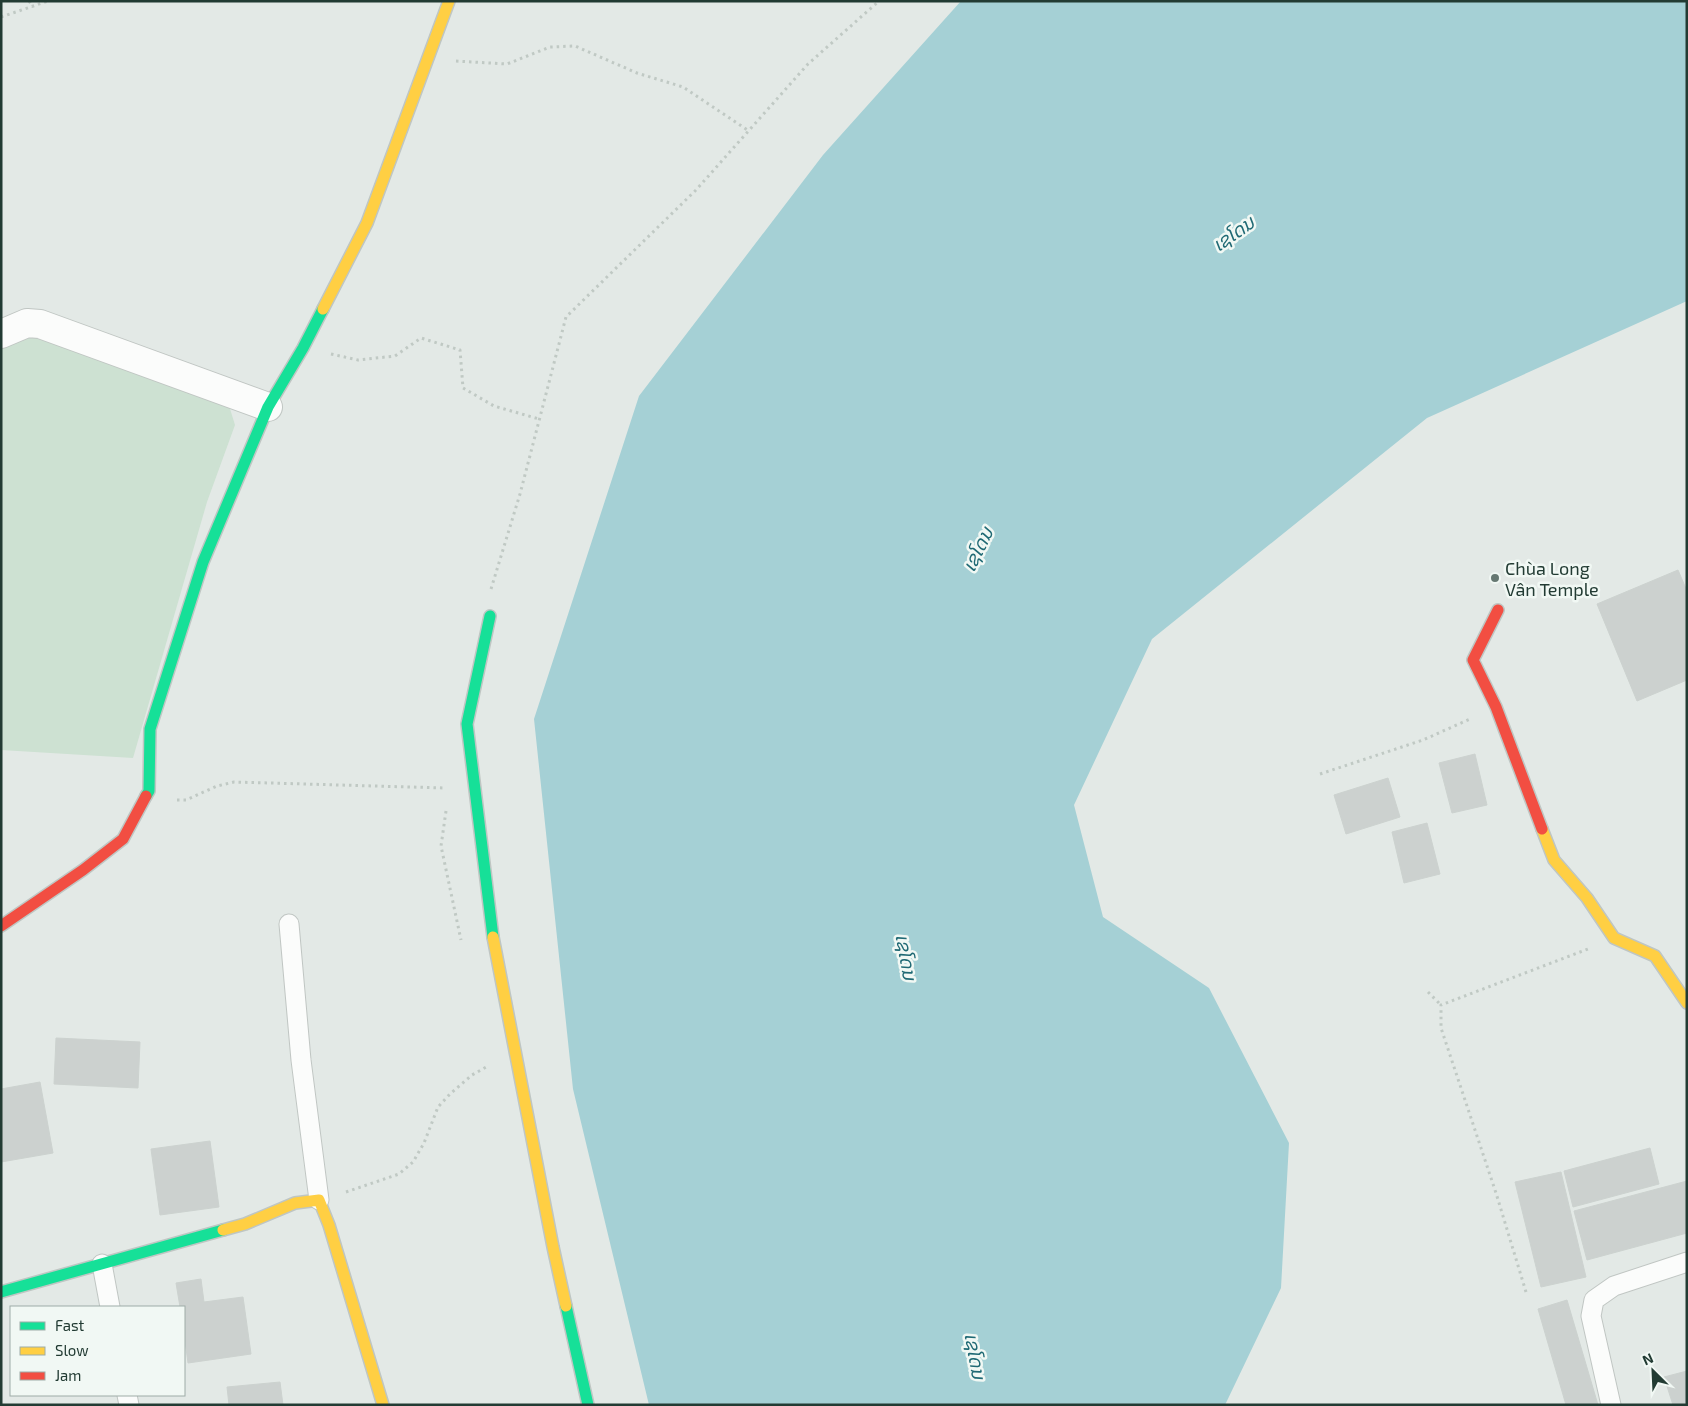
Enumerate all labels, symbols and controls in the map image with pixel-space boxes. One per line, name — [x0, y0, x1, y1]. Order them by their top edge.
water label: ເຊໂດນ — [1208, 210, 1260, 256]
water label: ເຊໂດນ — [957, 522, 998, 575]
place label: Chùa Long Vân Temple — [1505, 557, 1599, 600]
marker: Chùa Long Vân Temple — [1489, 572, 1501, 584]
water label: ເຊໂດນ — [892, 932, 923, 983]
legend — [10, 1306, 185, 1396]
text: Fast — [55, 1316, 85, 1334]
water label: ເຊໂດນ — [961, 1331, 992, 1382]
text: Slow — [55, 1341, 89, 1359]
north arrow — [1628, 1346, 1678, 1396]
text: N — [1639, 1349, 1656, 1368]
text: Jam — [55, 1366, 81, 1384]

